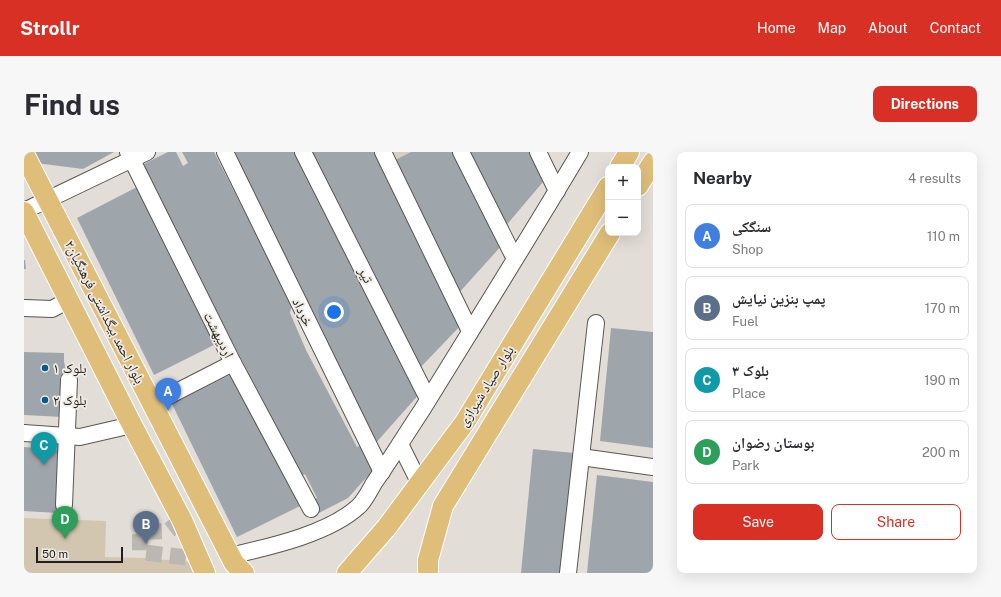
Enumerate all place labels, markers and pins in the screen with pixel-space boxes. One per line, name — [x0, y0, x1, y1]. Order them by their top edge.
place label: بلوک ۱ — [53, 360, 87, 377]
marker: بلوک ۱ — [40, 363, 50, 373]
pin: A — [155, 378, 181, 411]
place label: بلوک ۲ — [53, 392, 87, 409]
marker: بلوک ۲ — [40, 395, 50, 405]
pin: C — [31, 432, 57, 465]
pin: D — [52, 506, 78, 539]
pin: B — [133, 511, 159, 544]

